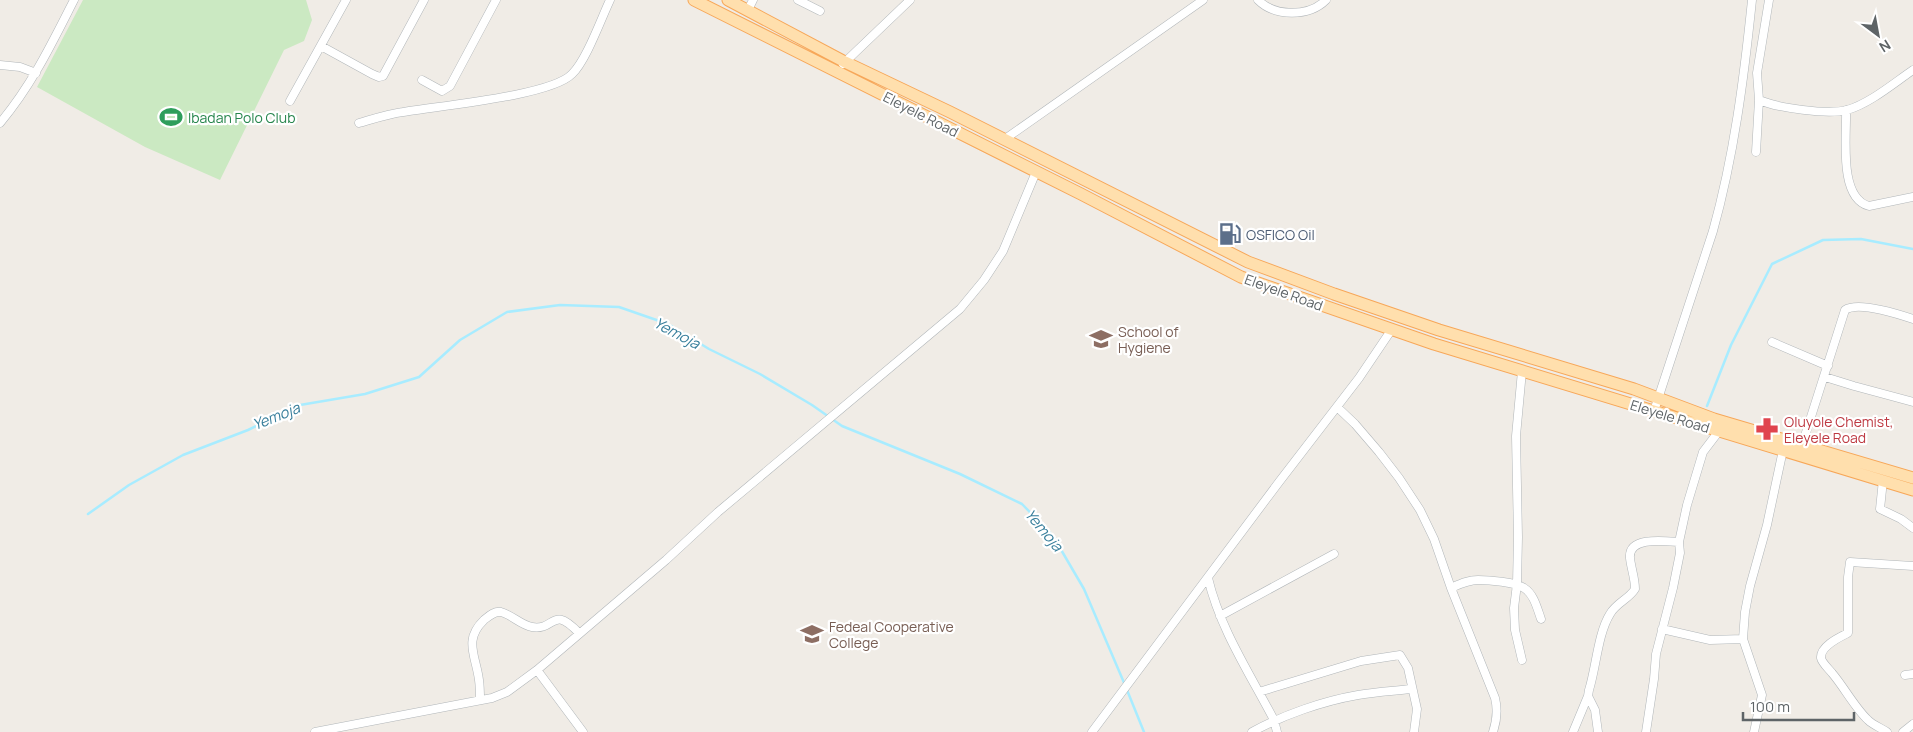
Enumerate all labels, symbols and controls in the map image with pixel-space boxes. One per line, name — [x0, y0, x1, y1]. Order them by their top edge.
north arrow — [1853, 10, 1903, 60]
text: N — [1876, 36, 1894, 57]
street label: Eleyele Road — [880, 87, 962, 141]
sports icon: Ibadan Polo Club — [158, 104, 184, 130]
place label: Ibadan Polo Club — [188, 108, 295, 127]
fuel station icon: OSFICO Oil — [1217, 221, 1243, 247]
place label: OSFICO Oil — [1246, 225, 1315, 244]
street label: Eleyele Road — [1242, 269, 1326, 315]
water label: Yemoja — [650, 312, 704, 354]
place label: School of Hygiene — [1118, 322, 1179, 357]
school or university icon: School of Hygiene — [1088, 326, 1114, 352]
street label: Eleyele Road — [1628, 395, 1712, 437]
water label: Yemoja — [249, 397, 303, 435]
place label: Oluyole Chemist, Eleyele Road — [1784, 412, 1893, 447]
pharmacy icon: Oluyole Chemist, Eleyele Road — [1754, 416, 1780, 442]
water label: Yemoja — [1020, 504, 1068, 556]
place label: Fedeal Cooperative College — [829, 617, 954, 652]
school or university icon: Fedeal Cooperative College — [799, 621, 825, 647]
scale bar — [1743, 690, 1854, 722]
text: 100 m — [1750, 696, 1790, 717]

